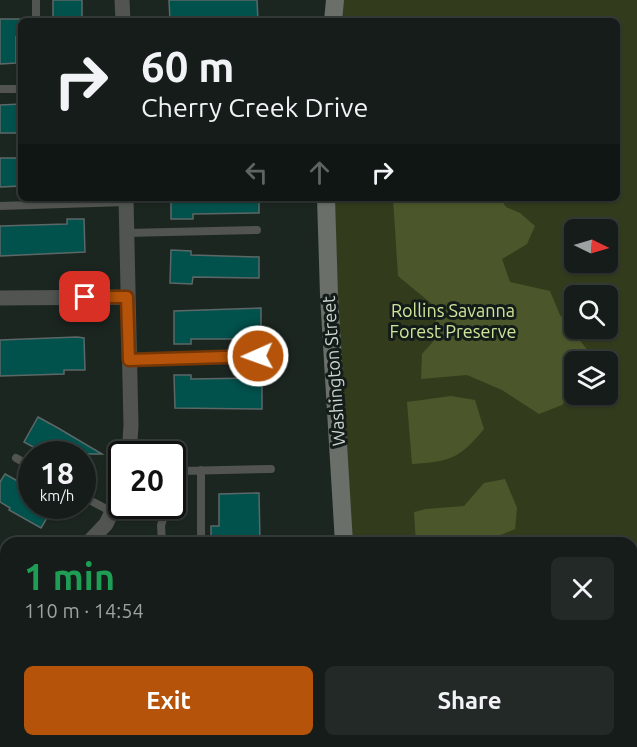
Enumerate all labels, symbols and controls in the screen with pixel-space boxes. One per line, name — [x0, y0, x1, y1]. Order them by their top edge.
icon: right — [42, 42, 120, 120]
text: 60 m — [141, 43, 235, 90]
text: Cherry Creek Drive — [141, 92, 368, 122]
icon: left — [240, 156, 273, 189]
icon: ahead — [303, 156, 336, 189]
icon: right — [366, 156, 399, 189]
north arrow — [564, 219, 618, 273]
map controls — [564, 219, 618, 405]
pin — [59, 271, 110, 322]
icon: arrive — [68, 280, 101, 313]
button: search — [564, 285, 618, 339]
street label: Washington Street — [318, 295, 348, 447]
park label: Rollins Savanna Forest Preserve — [390, 300, 516, 341]
position arrow — [226, 324, 290, 388]
button: layers — [564, 351, 618, 405]
speed limit sign: 20 — [108, 441, 186, 519]
text: 18 — [40, 456, 74, 490]
text: km/h — [40, 487, 74, 504]
text: 1 min — [24, 556, 115, 597]
button: close — [551, 557, 614, 620]
text: 110 m · 14:54 — [24, 599, 144, 622]
button: Exit — [24, 666, 313, 735]
button: Share — [325, 666, 614, 735]

